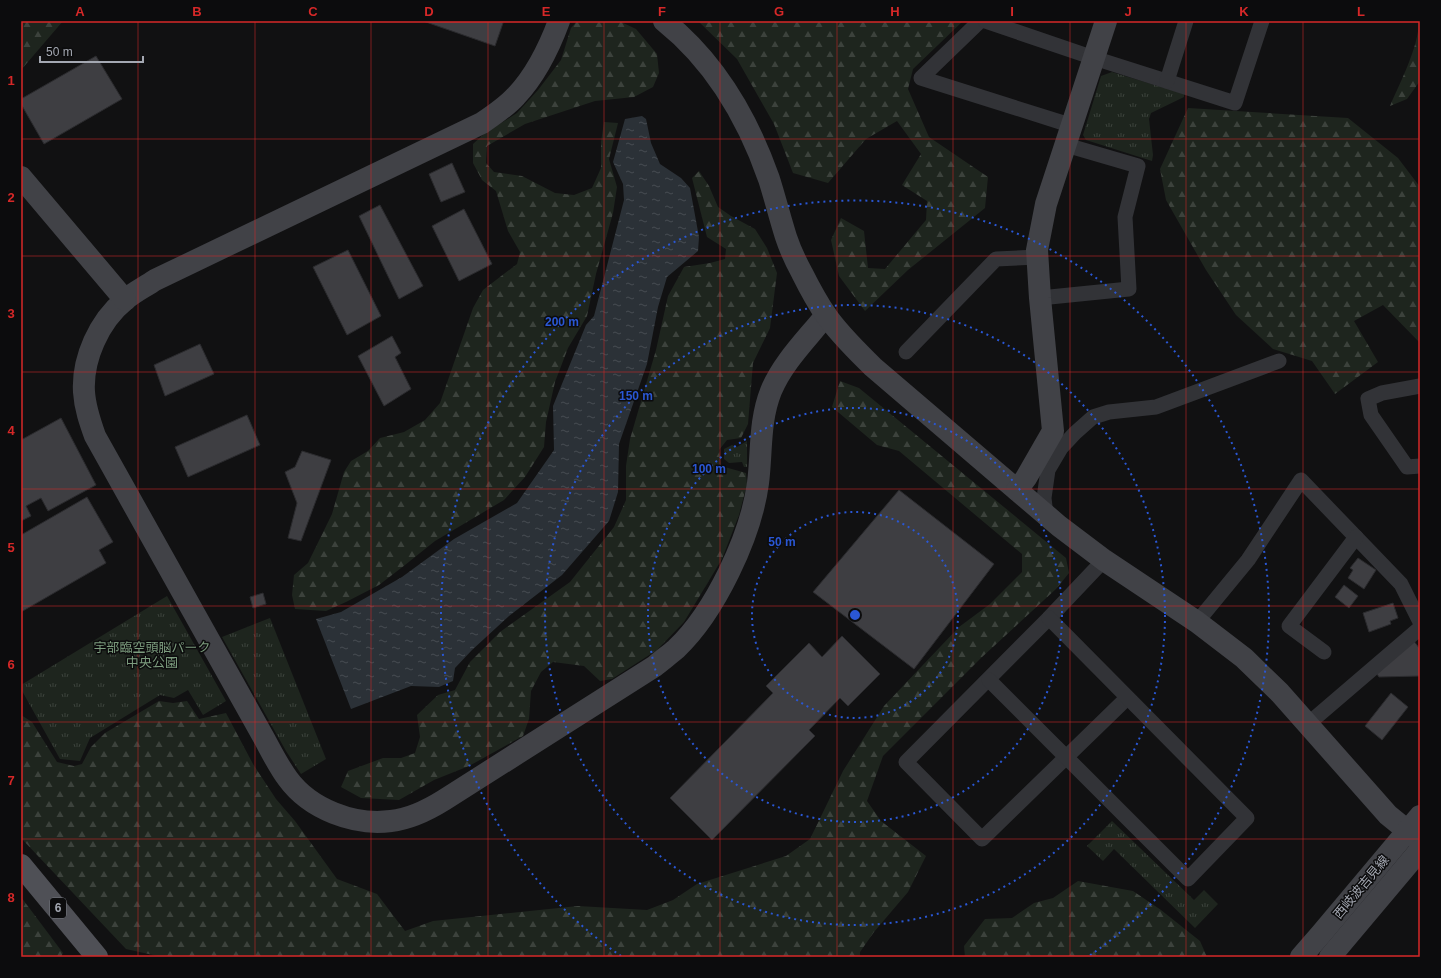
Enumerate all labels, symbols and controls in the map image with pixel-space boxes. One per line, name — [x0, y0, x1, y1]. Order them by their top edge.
text: A — [75, 4, 85, 19]
text: B — [192, 4, 202, 19]
text: C — [308, 4, 318, 19]
text: D — [424, 4, 434, 19]
text: E — [542, 4, 551, 19]
text: F — [658, 4, 666, 19]
text: G — [774, 4, 784, 19]
text: H — [890, 4, 900, 19]
text: I — [1010, 4, 1014, 19]
text: J — [1124, 4, 1132, 19]
text: K — [1239, 4, 1249, 19]
text: L — [1357, 4, 1365, 19]
scale bar — [40, 38, 143, 64]
text: 50 m — [46, 45, 73, 59]
text: 1 — [7, 73, 15, 88]
text: 2 — [7, 190, 15, 205]
text: 3 — [7, 306, 15, 321]
text: 200 m — [545, 315, 579, 329]
text: 150 m — [619, 389, 653, 403]
text: 4 — [7, 423, 15, 438]
text: 100 m — [692, 462, 726, 476]
text: 50 m — [768, 535, 796, 549]
text: 5 — [7, 540, 15, 555]
centre of rings — [848, 608, 862, 622]
park label: 宇部臨空頭脳パーク 中央公園 — [93, 640, 211, 670]
text: 6 — [7, 657, 15, 672]
text: 7 — [7, 773, 15, 788]
street label: 西岐波吉見線 — [1330, 852, 1392, 922]
text: 8 — [7, 890, 15, 905]
road number: 6 — [50, 898, 66, 918]

